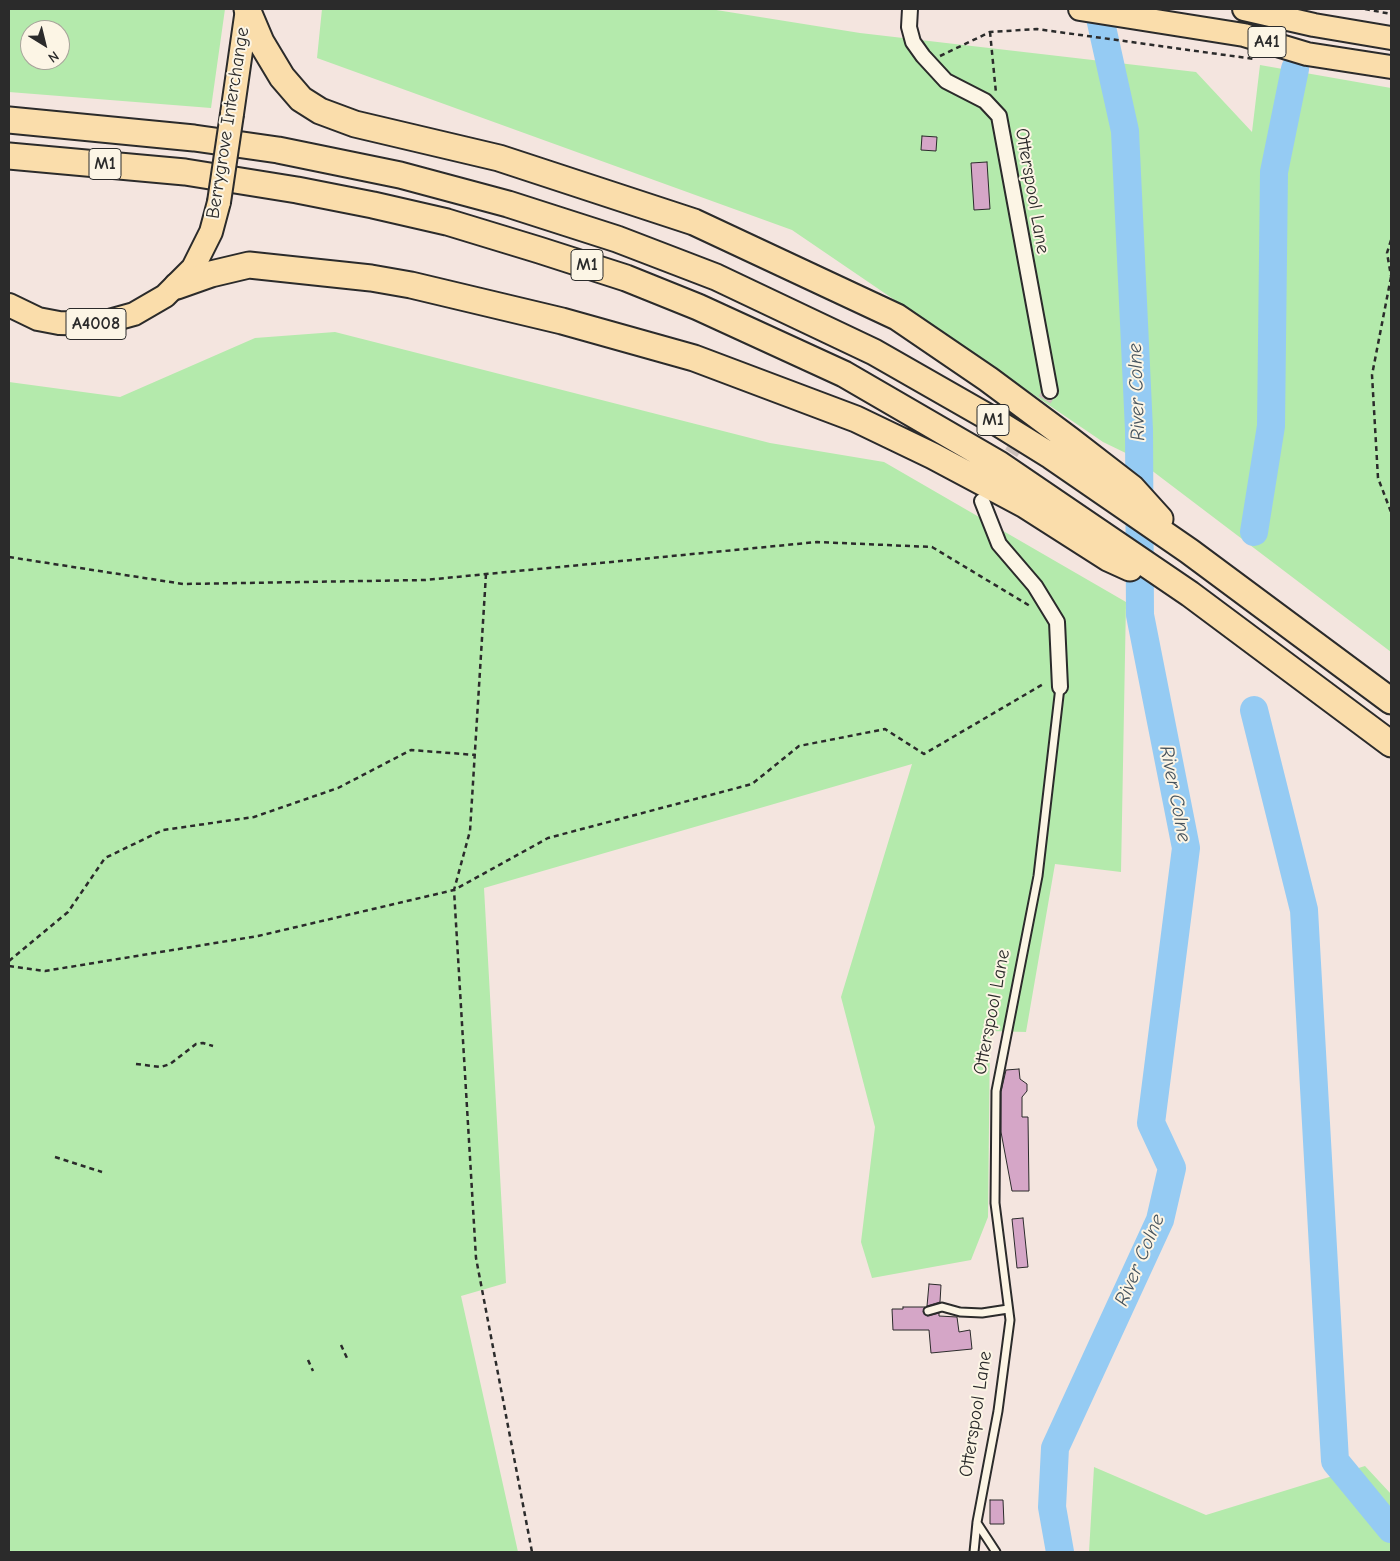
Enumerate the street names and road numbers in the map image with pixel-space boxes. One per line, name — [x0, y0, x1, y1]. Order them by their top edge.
street label: Berrygrove Interchange — [202, 26, 254, 220]
road number: A41 — [1248, 27, 1286, 58]
street label: Otterspool Lane — [1010, 126, 1054, 256]
road number: M1 — [89, 148, 121, 180]
road number: M1 — [571, 250, 603, 280]
road number: A4008 — [66, 308, 126, 339]
road number: M1 — [977, 404, 1009, 436]
street label: Otterspool Lane — [969, 947, 1015, 1077]
street label: Otterspool Lane — [955, 1349, 997, 1479]

